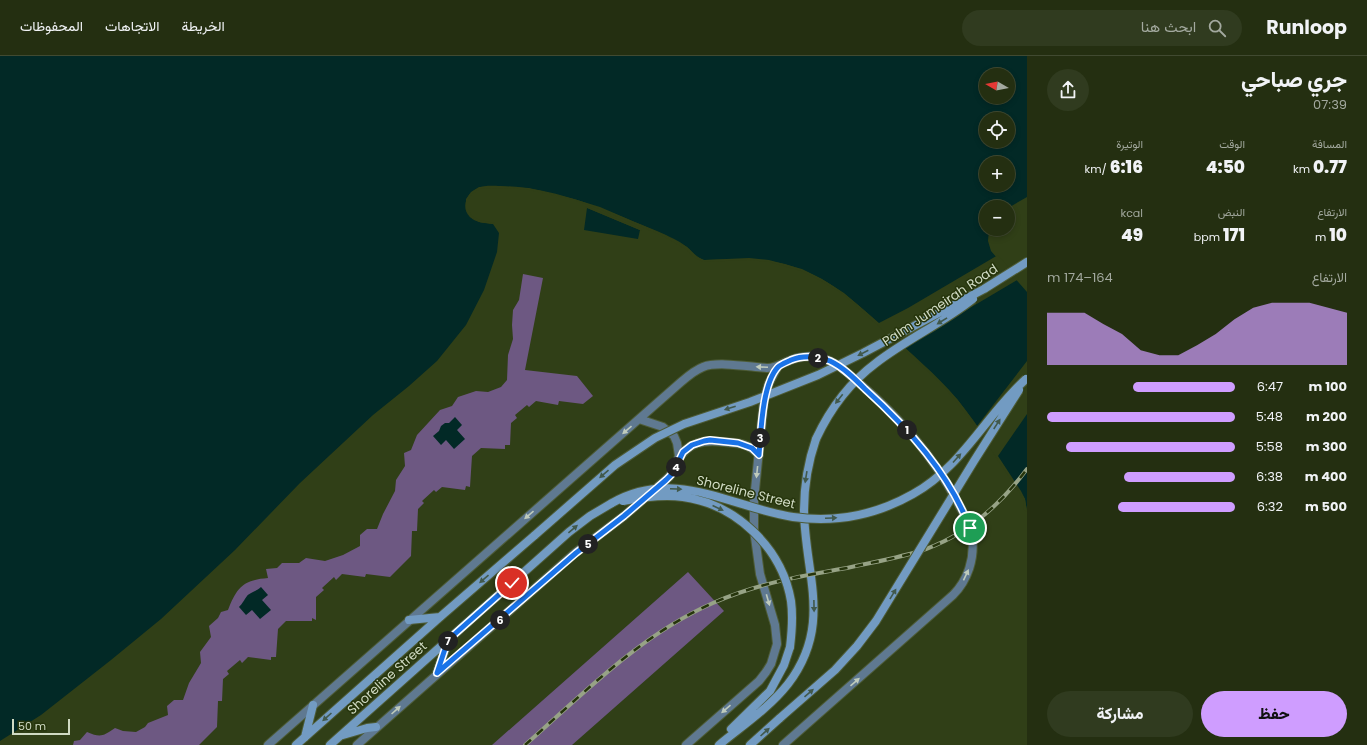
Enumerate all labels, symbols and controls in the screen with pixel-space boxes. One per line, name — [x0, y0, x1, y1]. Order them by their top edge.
search box — [962, 10, 1242, 46]
text: Runloop — [1266, 14, 1347, 41]
text: المحفوظات — [20, 16, 83, 36]
text: الاتجاهات — [105, 16, 159, 36]
text: الخريطة — [181, 16, 225, 36]
text: ابحث هنا — [1141, 16, 1196, 37]
icon: search — [1206, 17, 1228, 39]
text: جري صباحي — [1241, 64, 1347, 95]
north arrow — [979, 68, 1015, 104]
map controls — [979, 68, 1015, 236]
button: share — [1047, 69, 1089, 111]
text: 07:39 — [1313, 95, 1347, 114]
button: locate — [979, 112, 1015, 148]
text: الوتيرة — [1116, 136, 1143, 152]
text: الوقت — [1219, 136, 1245, 152]
text: المسافة — [1312, 136, 1347, 152]
text: 6:16 — [1110, 155, 1143, 179]
text: 4:50 — [1206, 155, 1245, 179]
text: 0.77 — [1313, 155, 1347, 179]
button: + — [979, 156, 1015, 192]
text: /km — [1085, 161, 1110, 177]
text: km — [1293, 161, 1313, 177]
button: − — [979, 200, 1015, 236]
text: النبض — [1218, 204, 1245, 220]
text: الارتفاع — [1317, 204, 1347, 220]
text: kcal — [1121, 205, 1143, 221]
text: 49 — [1121, 223, 1143, 247]
text: 171 — [1223, 223, 1245, 247]
text: 10 — [1329, 223, 1347, 247]
text: bpm — [1194, 229, 1223, 245]
text: m — [1315, 229, 1329, 245]
street label: Palm Jumeirah Road — [879, 259, 1001, 351]
text: 164–174 m — [1047, 268, 1113, 287]
text: الارتفاع — [1312, 268, 1347, 287]
one-way arrow — [936, 317, 948, 324]
pin: 2 — [808, 348, 828, 368]
text: 2 — [815, 350, 821, 366]
one-way arrow — [857, 350, 869, 356]
one-way arrow — [756, 364, 768, 371]
text: 6:47 — [1257, 377, 1283, 396]
text: 100 m — [1309, 377, 1347, 396]
one-way arrow — [835, 393, 844, 404]
one-way arrow — [724, 405, 736, 411]
text: 5:48 — [1256, 407, 1283, 426]
text: 200 m — [1306, 407, 1347, 426]
one-way arrow — [994, 418, 1001, 429]
pin: 1 — [897, 420, 917, 440]
text: 1 — [905, 422, 909, 438]
one-way arrow — [622, 425, 632, 434]
pin: 3 — [750, 428, 770, 448]
text: 3 — [757, 430, 763, 446]
text: 5:58 — [1256, 437, 1283, 456]
text: 300 m — [1306, 437, 1347, 456]
one-way arrow — [953, 453, 962, 463]
pin: 4 — [666, 457, 686, 477]
text: 4 — [672, 459, 680, 475]
one-way arrow — [754, 466, 760, 478]
text: 6:38 — [1256, 467, 1283, 486]
text: 400 m — [1305, 467, 1347, 486]
one-way arrow — [599, 470, 609, 479]
street label: Shoreline Street — [694, 471, 798, 514]
one-way arrow — [803, 471, 809, 483]
one-way arrow — [670, 485, 682, 492]
text: 6:32 — [1257, 497, 1283, 516]
text: 500 m — [1305, 497, 1347, 516]
one-way arrow — [713, 505, 724, 511]
one-way arrow — [524, 511, 534, 520]
pin — [953, 511, 987, 545]
one-way arrow — [825, 515, 837, 522]
icon: arrive — [959, 517, 981, 539]
one-way arrow — [567, 525, 578, 534]
pin: 5 — [578, 534, 598, 554]
text: 5 — [584, 536, 592, 552]
pin — [495, 566, 529, 600]
one-way arrow — [963, 569, 969, 580]
icon: check — [501, 572, 523, 594]
one-way arrow — [479, 574, 490, 583]
one-way arrow — [890, 588, 897, 600]
one-way arrow — [765, 594, 771, 606]
one-way arrow — [811, 600, 817, 613]
pin: 6 — [490, 610, 510, 630]
text: 6 — [496, 612, 504, 628]
pin: 7 — [438, 631, 458, 651]
text: 7 — [445, 633, 451, 649]
street label: Shoreline Street — [343, 637, 431, 719]
one-way arrow — [849, 678, 860, 687]
one-way arrow — [804, 688, 815, 697]
button: مشاركة — [1047, 691, 1193, 737]
button: حفظ — [1201, 691, 1347, 737]
one-way arrow — [391, 705, 401, 714]
one-way arrow — [721, 705, 732, 714]
one-way arrow — [322, 713, 333, 722]
scale bar — [12, 717, 70, 736]
text: 50 m — [18, 718, 46, 734]
one-way arrow — [760, 727, 770, 736]

